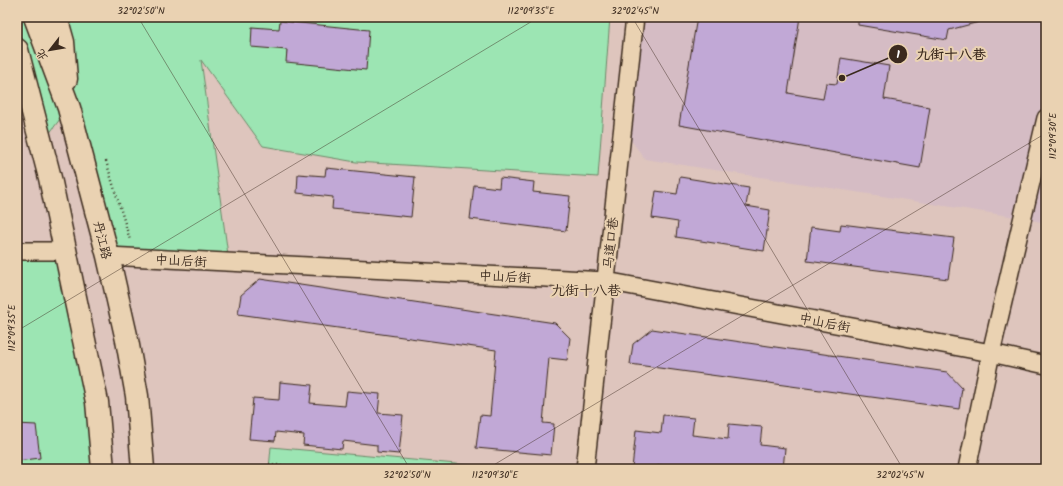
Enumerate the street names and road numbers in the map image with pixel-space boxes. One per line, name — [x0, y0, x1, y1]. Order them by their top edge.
street label: 马道口巷 — [598, 216, 625, 270]
street label: 丹江路 — [87, 219, 116, 262]
street label: 中山后街 — [154, 250, 207, 273]
street label: 中山后街 — [478, 266, 531, 289]
street label: 中山后街 — [797, 308, 852, 339]

